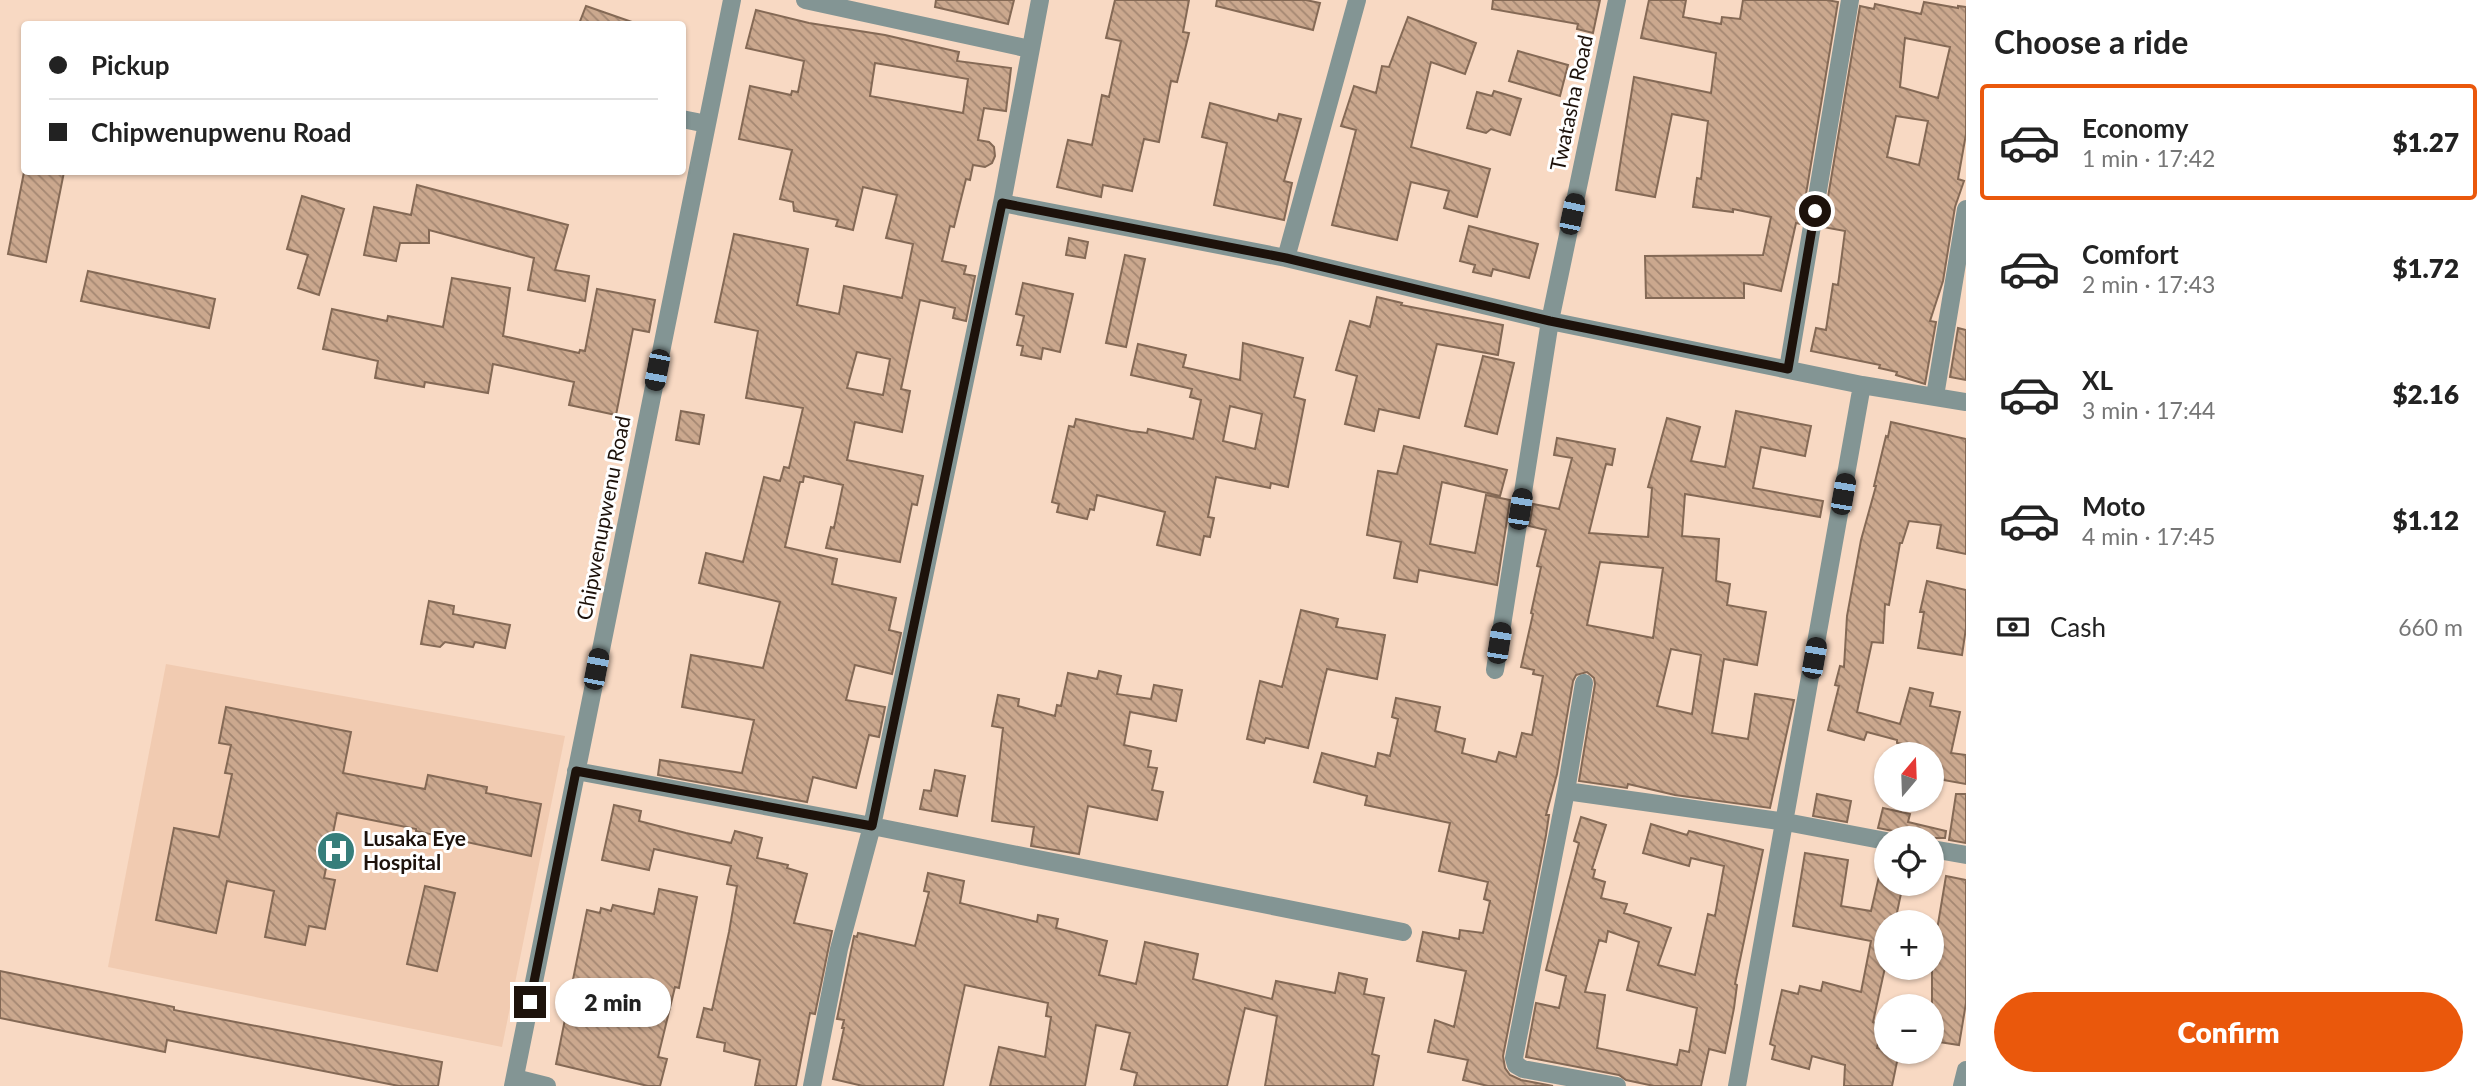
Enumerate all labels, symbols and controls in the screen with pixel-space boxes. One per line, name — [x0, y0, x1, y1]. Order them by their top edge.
text: Choose a ride — [1994, 22, 2188, 61]
street label: Twatasha Road — [1544, 32, 1597, 173]
text: Pickup — [91, 49, 170, 81]
icon: car — [1998, 111, 2061, 174]
text: Economy — [2082, 112, 2188, 144]
text: Chipwenupwenu Road — [91, 116, 351, 148]
text: $1.27 — [2392, 126, 2459, 158]
text: 1 min · 17:42 — [2082, 144, 2215, 172]
car — [1558, 191, 1587, 237]
route start — [1799, 195, 1831, 227]
icon: car — [1998, 237, 2061, 300]
text: Comfort — [2082, 238, 2179, 270]
text: $1.72 — [2392, 252, 2459, 284]
text: 2 min · 17:43 — [2082, 270, 2215, 298]
car — [643, 347, 672, 393]
icon: car — [1998, 363, 2061, 426]
text: XL — [2082, 364, 2113, 396]
text: $2.16 — [2392, 378, 2459, 410]
text: 3 min · 17:44 — [2082, 396, 2215, 424]
street label: Chipwenupwenu Road — [570, 413, 635, 622]
car — [1830, 471, 1857, 517]
car — [1507, 487, 1534, 531]
icon: car — [1998, 489, 2061, 552]
text: Moto — [2082, 490, 2145, 522]
text: $1.12 — [2392, 504, 2459, 536]
text: 4 min · 17:45 — [2082, 522, 2215, 550]
icon: cash — [1994, 608, 2032, 646]
text: Cash — [2050, 611, 2106, 643]
text: 660 m — [2398, 613, 2463, 641]
car — [1486, 621, 1513, 665]
car — [1801, 635, 1828, 681]
car — [582, 646, 611, 692]
north arrow — [1874, 742, 1944, 812]
map controls — [1874, 742, 1944, 1064]
place label: Lusaka Eye Hospital — [363, 825, 466, 874]
button: locate — [1874, 826, 1944, 896]
hospital icon: Lusaka Eye Hospital — [315, 830, 357, 872]
button: + — [1874, 910, 1944, 980]
callout: 2 min — [554, 978, 670, 1026]
route end — [514, 986, 546, 1018]
text: 2 min — [584, 988, 642, 1016]
button: Confirm — [1994, 992, 2463, 1072]
button: − — [1874, 994, 1944, 1064]

